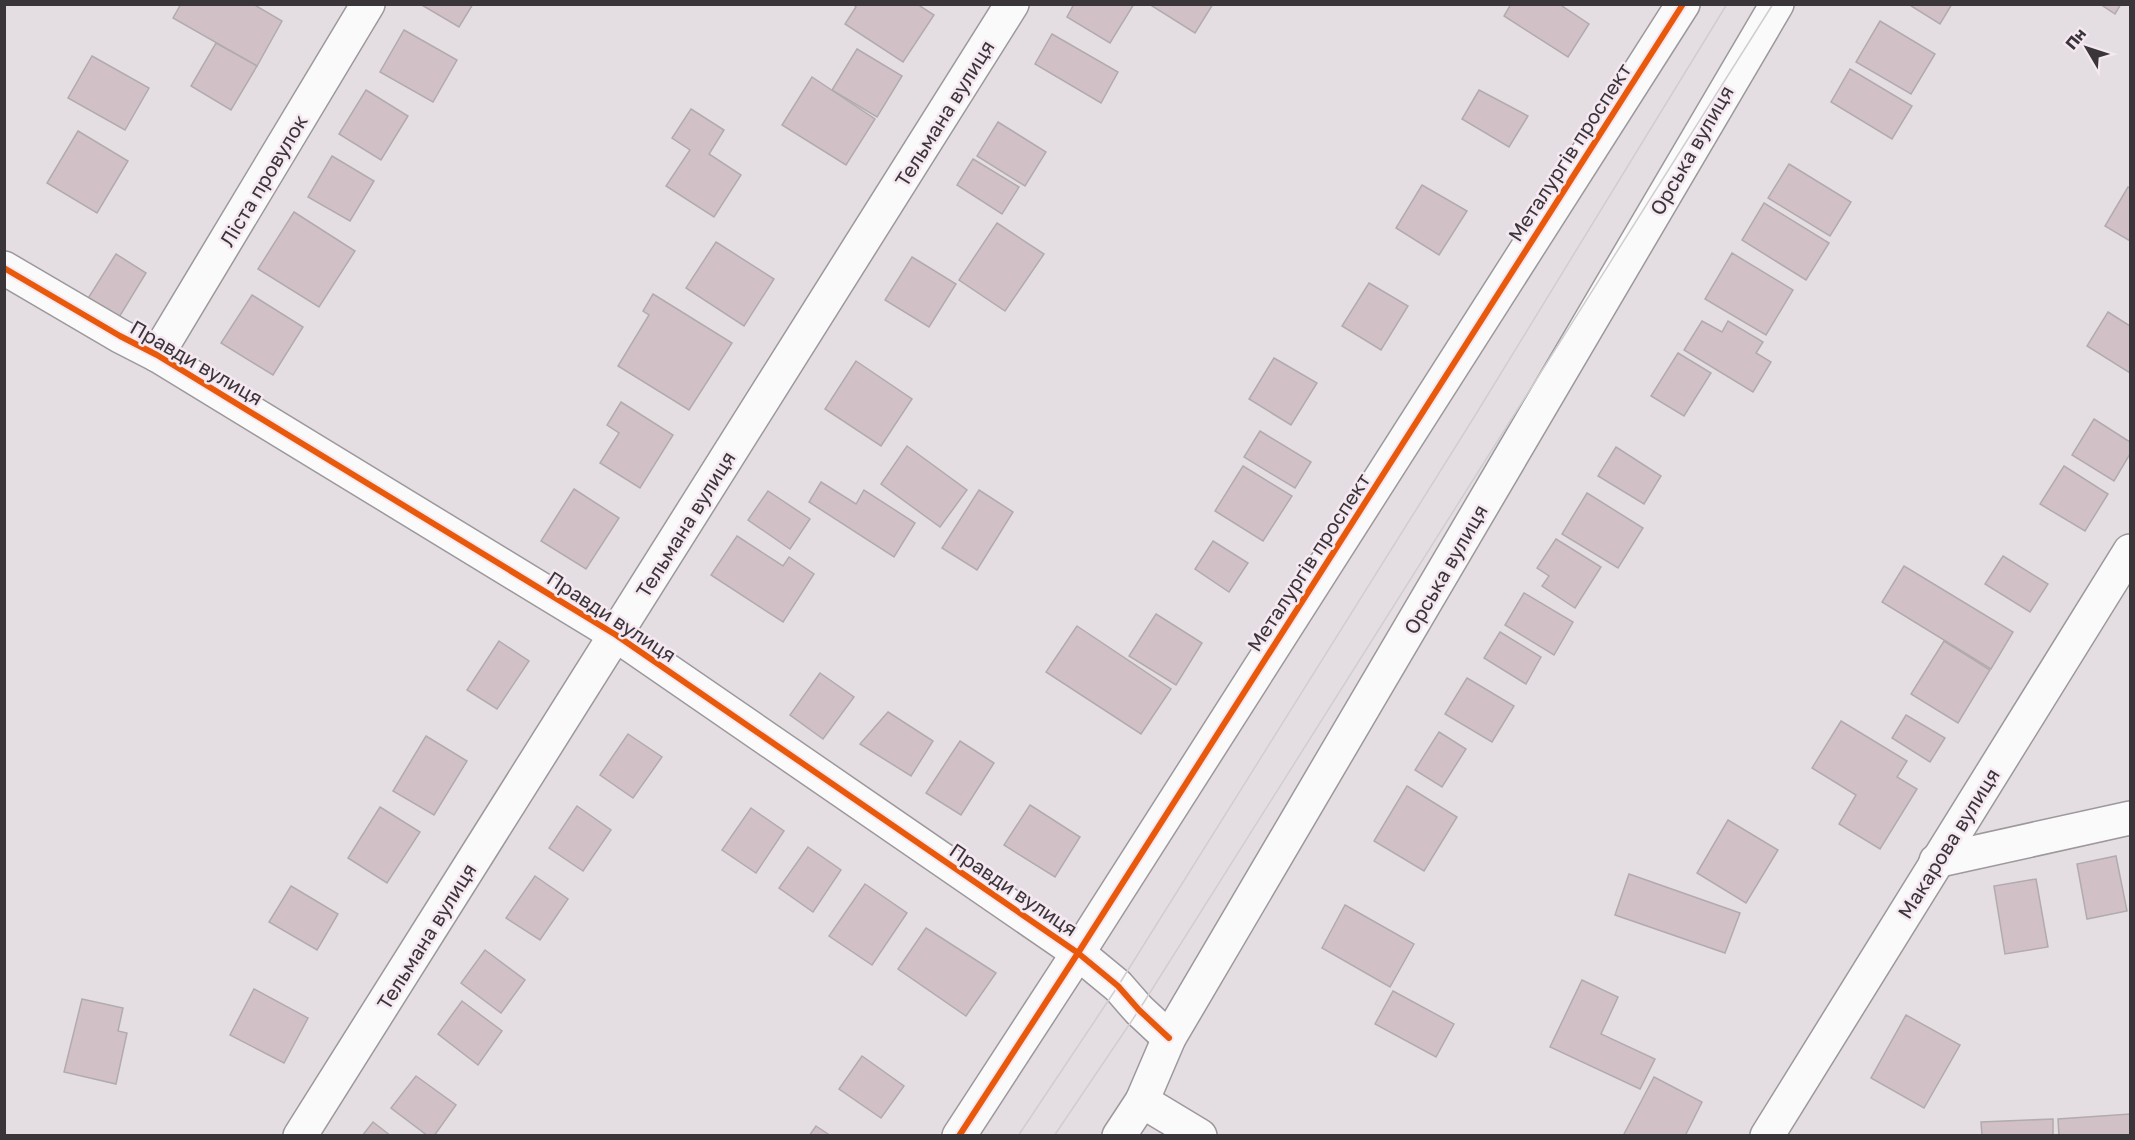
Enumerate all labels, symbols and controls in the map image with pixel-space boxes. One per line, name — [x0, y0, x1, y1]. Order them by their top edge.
north arrow — [2057, 18, 2117, 78]
text: Пн — [2061, 24, 2090, 53]
street label: Тельмана вулиця — [889, 35, 999, 191]
street label: Металургів проспект — [1502, 58, 1636, 246]
street label: Орська вулиця — [1644, 81, 1738, 219]
street label: Ліста провулок — [214, 110, 312, 250]
street label: Правди вулиця — [127, 314, 267, 410]
street label: Тельмана вулиця — [630, 446, 740, 602]
street label: Металургів проспект — [1241, 468, 1375, 656]
street label: Орська вулиця — [1398, 500, 1492, 638]
street label: Правди вулиця — [543, 565, 681, 667]
street label: Макарова вулиця — [1892, 763, 2004, 923]
street label: Правди вулиця — [946, 837, 1082, 941]
street label: Тельмана вулиця — [371, 858, 481, 1014]

